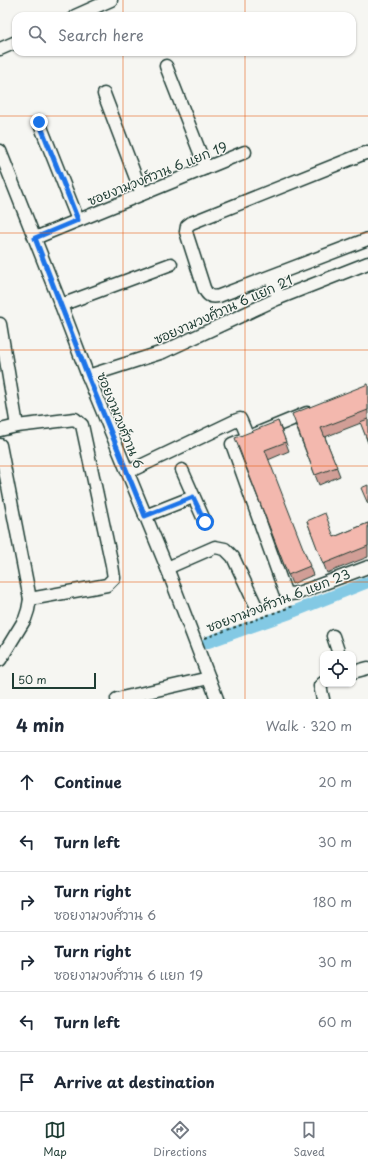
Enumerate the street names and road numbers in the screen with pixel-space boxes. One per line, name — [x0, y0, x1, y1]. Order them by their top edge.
street label: ซอยงามวงศ์วาน 6 แยก 19 — [84, 136, 230, 210]
street label: ซอยงามวงศ์วาน 6 แยก 21 — [151, 270, 296, 348]
street label: ซอยงามวงศ์วาน 6 — [93, 369, 149, 471]
street label: ซอยงามวงศ์วาน 6 แยก 23 — [203, 564, 353, 636]

